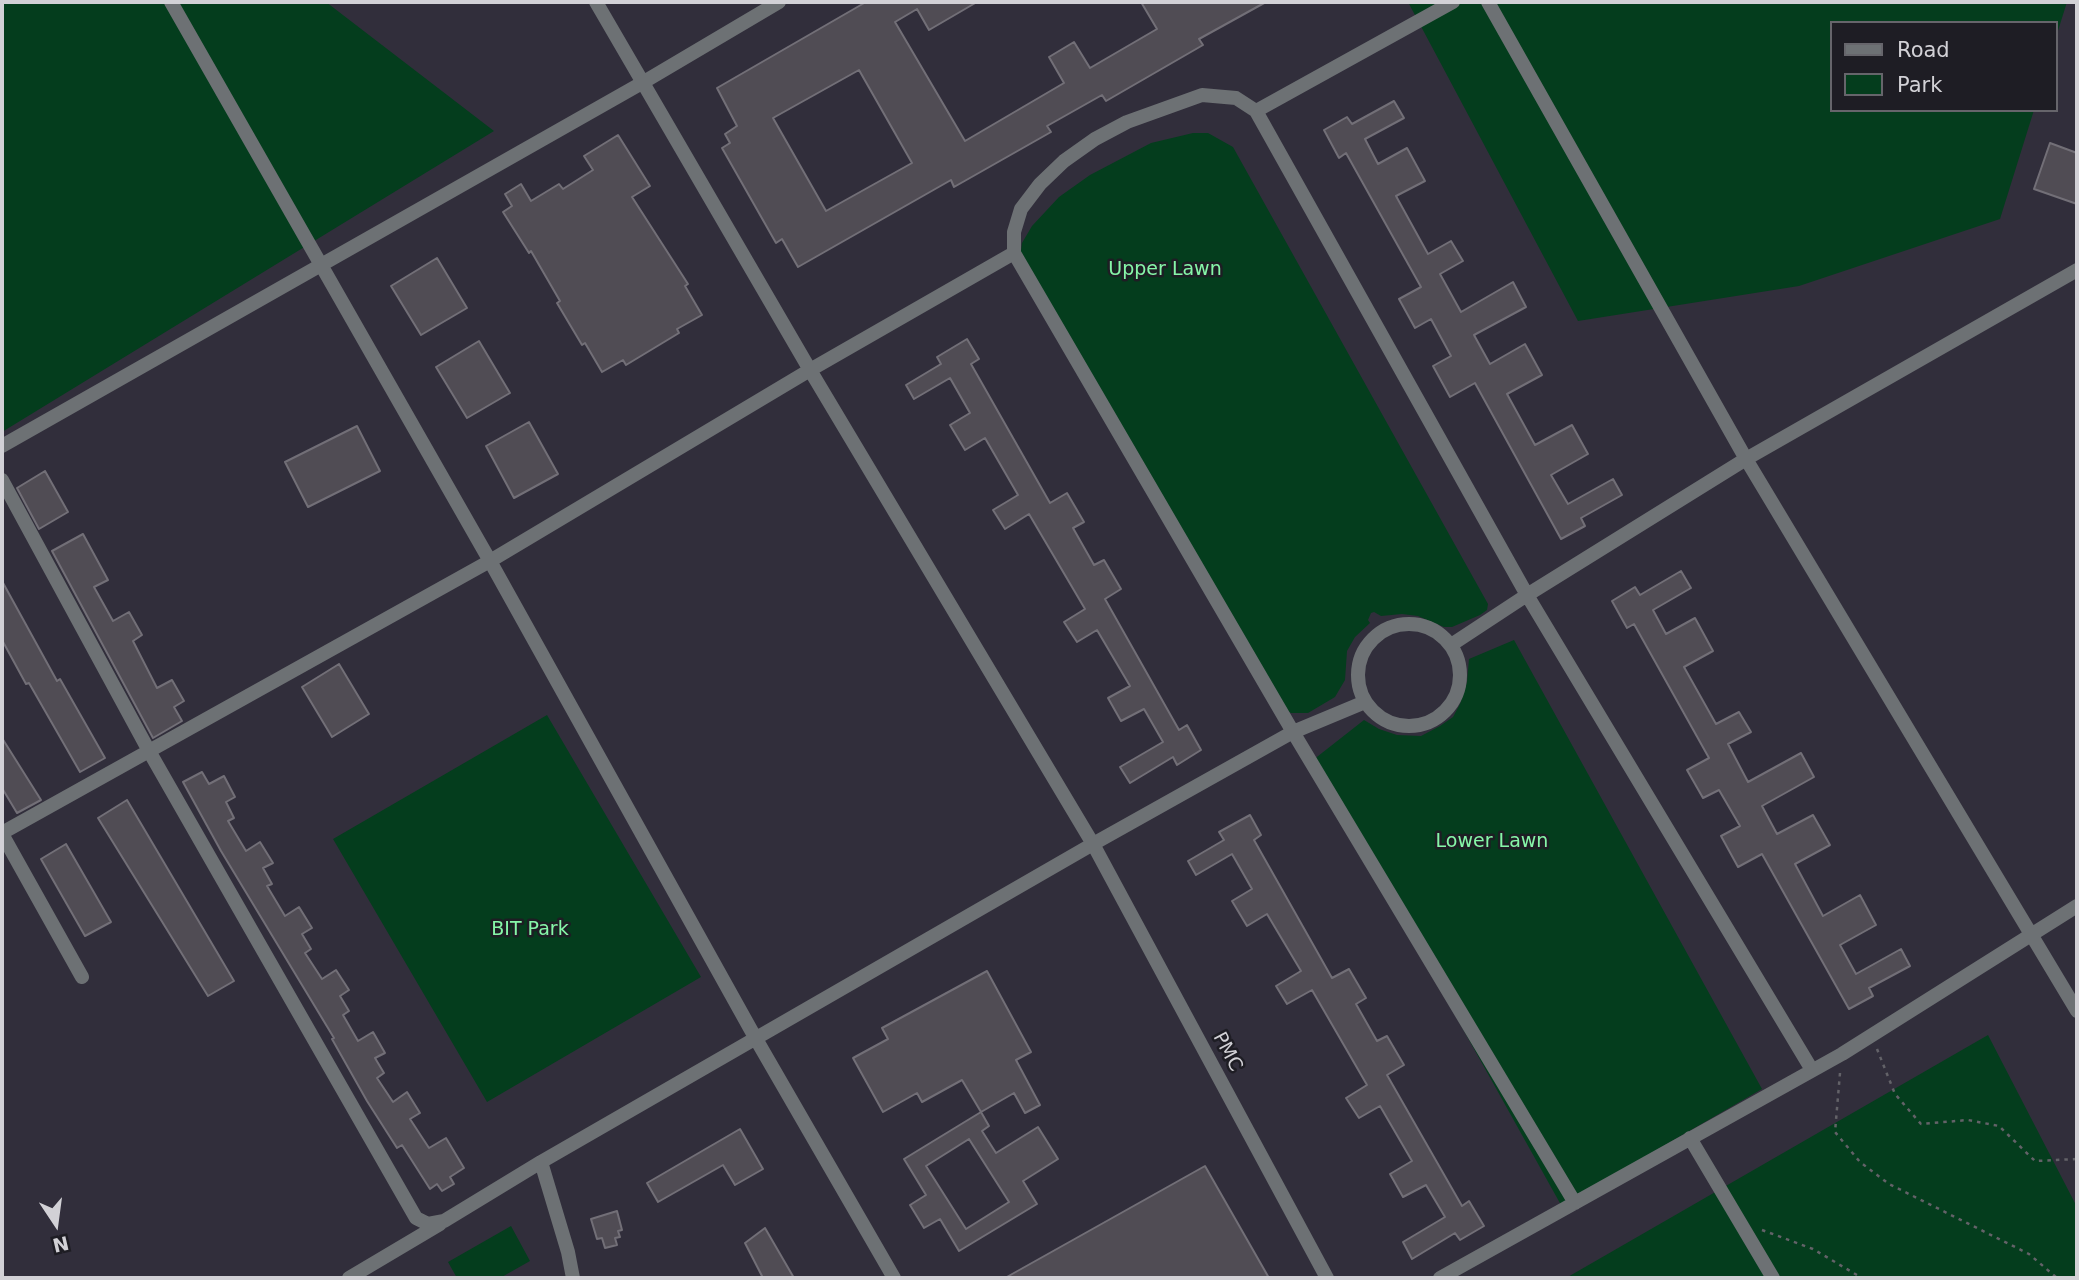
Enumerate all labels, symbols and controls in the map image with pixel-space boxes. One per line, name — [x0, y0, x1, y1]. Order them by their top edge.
legend — [1830, 21, 2058, 112]
text: Road — [1897, 38, 1950, 62]
text: Park — [1897, 73, 1942, 97]
park label: Upper Lawn — [1108, 259, 1222, 281]
park label: Lower Lawn — [1436, 831, 1548, 853]
park label: BIT Park — [491, 919, 569, 941]
street label: PMC — [1207, 1028, 1247, 1076]
north arrow — [21, 1189, 91, 1259]
text: N — [51, 1232, 71, 1257]

